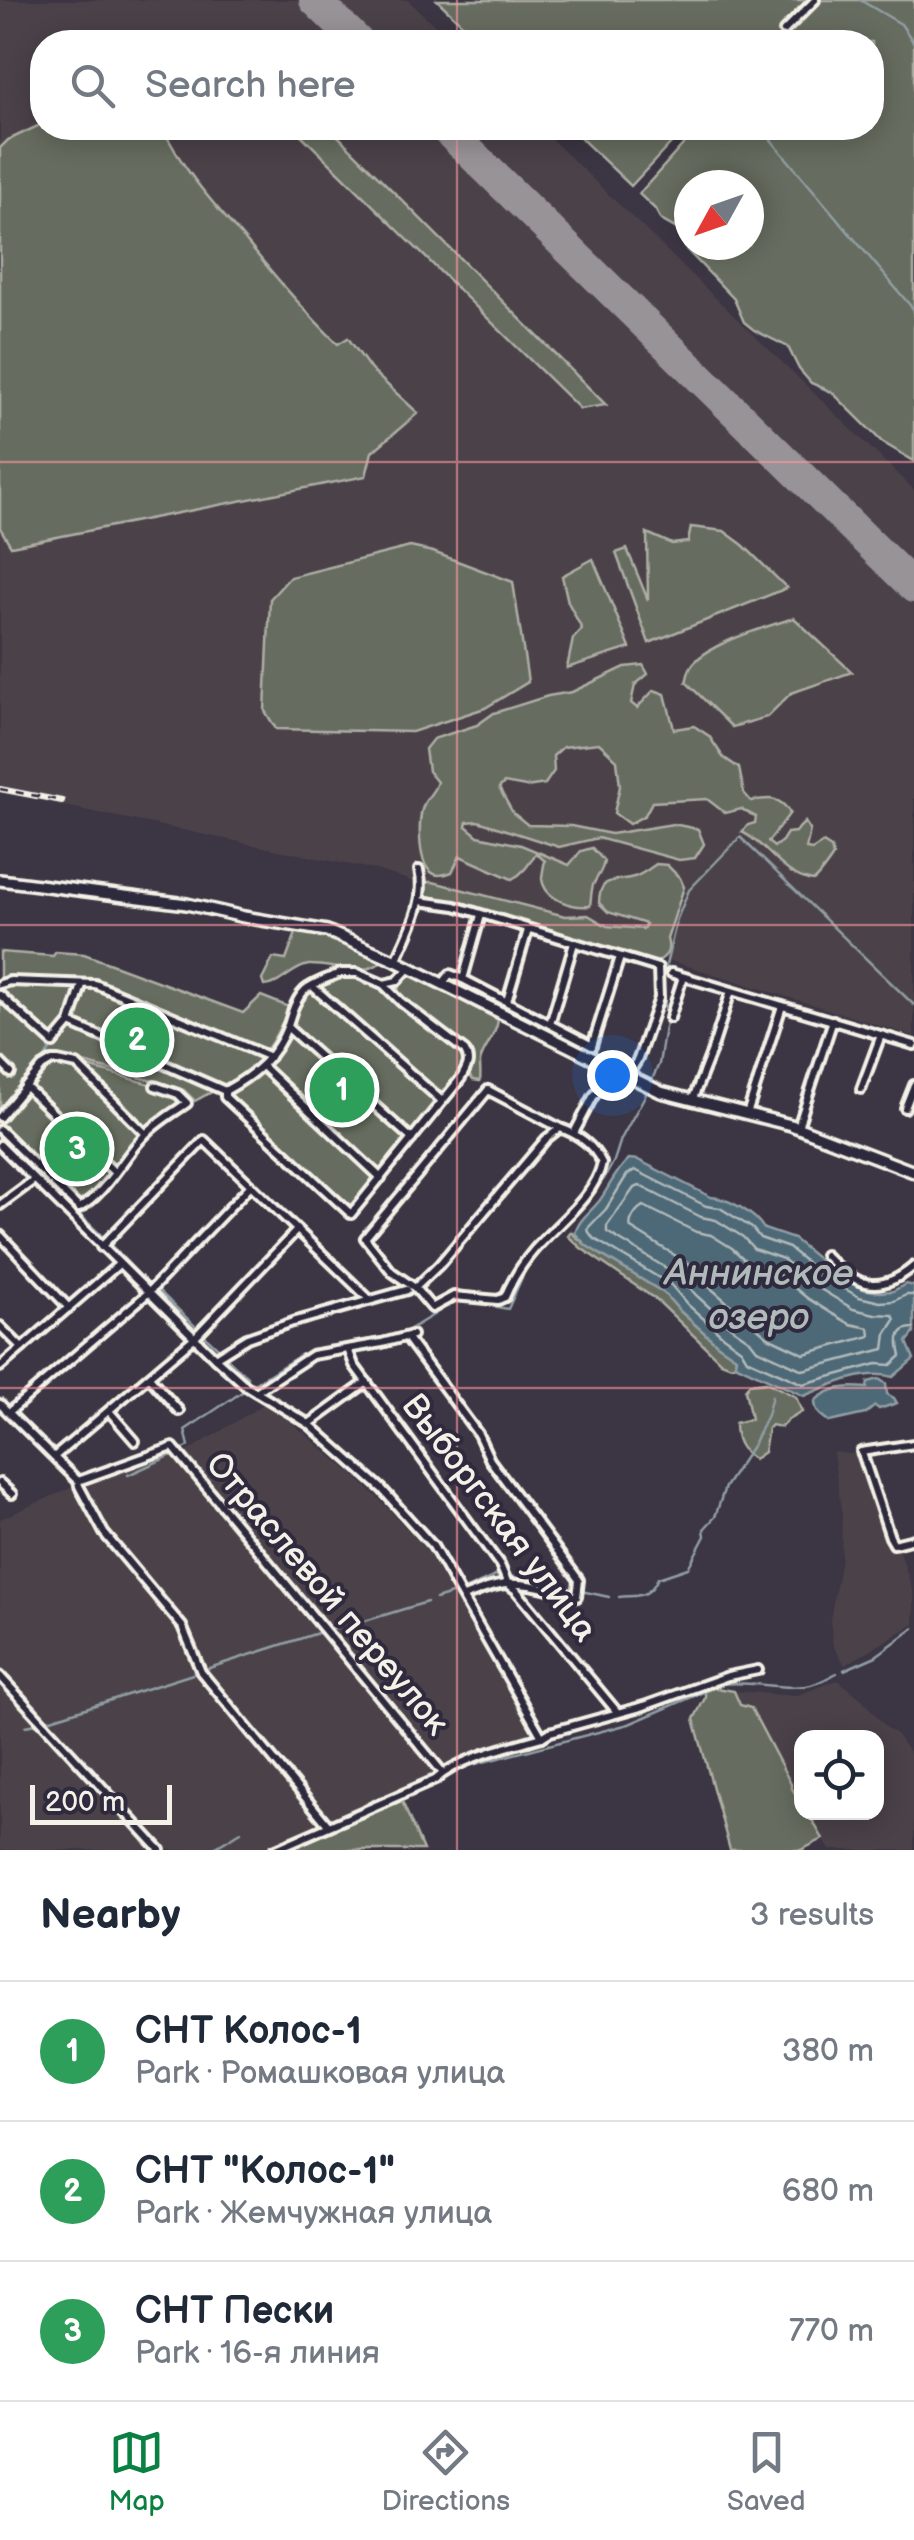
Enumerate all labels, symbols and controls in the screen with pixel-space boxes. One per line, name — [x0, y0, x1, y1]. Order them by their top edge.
search box — [30, 30, 884, 140]
icon: search — [65, 58, 120, 113]
text: Search here — [145, 63, 356, 108]
north arrow — [674, 170, 764, 260]
pin: 2 — [104, 1002, 170, 1078]
your location — [587, 1050, 638, 1101]
pin: 1 — [310, 1052, 374, 1128]
pin: 3 — [44, 1112, 110, 1186]
water label: Аннинское озеро — [663, 1251, 853, 1340]
street label: Выборгская улица — [392, 1386, 606, 1651]
street label: Отраслевой переулок — [196, 1444, 458, 1745]
map controls — [794, 1730, 884, 1820]
button: locate — [794, 1730, 884, 1820]
scale bar — [30, 1780, 172, 1824]
text: 200 m — [45, 1786, 125, 1819]
text: Nearby — [40, 1890, 180, 1941]
text: 3 results — [750, 1896, 874, 1935]
text: СНТ Колос-1 — [135, 2009, 362, 2054]
text: 1 — [66, 2032, 79, 2071]
text: 380 m — [782, 2032, 874, 2071]
text: Park · Ромашковая улица — [135, 2054, 505, 2093]
text: СНТ "Колос-1" — [135, 2149, 395, 2194]
text: 2 — [63, 2172, 82, 2211]
text: 680 m — [782, 2172, 874, 2211]
text: Park · Жемчужная улица — [135, 2194, 493, 2233]
text: СНТ Пески — [135, 2289, 334, 2334]
text: 3 — [63, 2312, 82, 2351]
text: 770 m — [789, 2312, 874, 2351]
text: Park · 16-я линия — [135, 2334, 380, 2373]
tab: Map — [108, 2425, 165, 2518]
tab: Directions — [381, 2425, 510, 2518]
tab: Saved — [727, 2425, 806, 2518]

